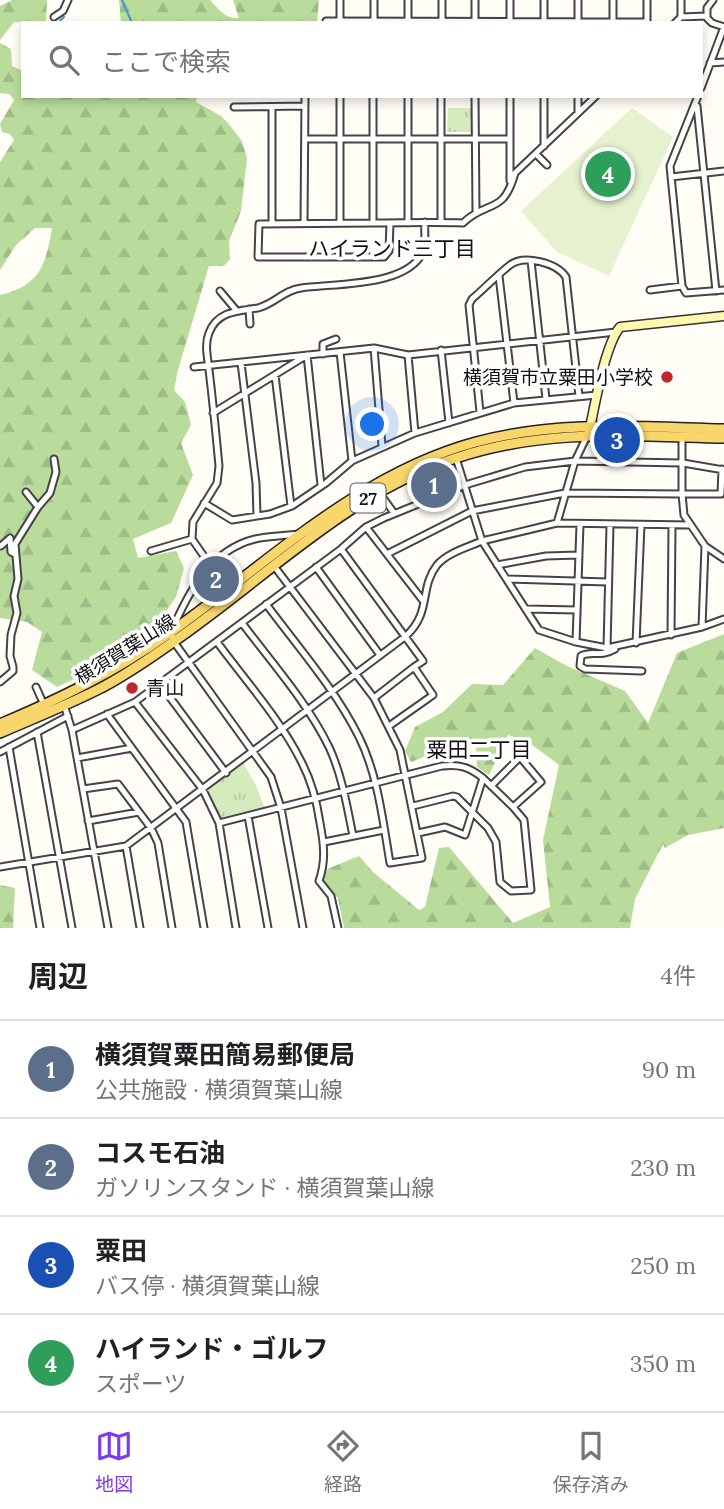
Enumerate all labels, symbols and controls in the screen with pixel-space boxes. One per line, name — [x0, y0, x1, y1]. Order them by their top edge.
search box — [21, 21, 703, 98]
icon: search — [45, 41, 83, 79]
text: ここで検索 — [101, 45, 231, 78]
pin: 4 — [585, 148, 631, 200]
district label: ハイランド三丁目 — [308, 235, 476, 262]
place label: 横須賀市立粟田小学校 — [463, 365, 653, 389]
marker: 横須賀市立粟田小学校 — [659, 369, 675, 385]
your location — [355, 407, 389, 441]
pin: 3 — [594, 414, 640, 466]
pin: 1 — [411, 459, 457, 511]
road number: 27 — [350, 484, 386, 512]
pin: 2 — [193, 553, 239, 605]
street label: 横須賀葉山線 — [70, 609, 180, 689]
place label: 青山 — [146, 676, 184, 700]
marker: 青山 — [124, 680, 140, 696]
district label: 粟田二丁目 — [427, 736, 532, 763]
text: 周辺 — [28, 957, 88, 995]
text: 4件 — [661, 961, 696, 990]
text: 横須賀粟田簡易郵便局 — [95, 1038, 355, 1071]
text: 1 — [46, 1055, 56, 1084]
text: 90 m — [642, 1055, 696, 1084]
text: 公共施設 · 横須賀葉山線 — [95, 1075, 343, 1104]
text: コスモ石油 — [95, 1136, 225, 1169]
text: 2 — [45, 1153, 57, 1182]
text: 230 m — [630, 1153, 696, 1182]
text: ガソリンスタンド · 横須賀葉山線 — [95, 1173, 434, 1202]
text: 粟田 — [95, 1234, 147, 1267]
text: 3 — [45, 1251, 57, 1280]
text: 250 m — [630, 1251, 696, 1280]
text: バス停 · 横須賀葉山線 — [95, 1271, 320, 1300]
text: ハイランド・ゴルフ — [95, 1332, 328, 1365]
text: 4 — [45, 1349, 57, 1378]
text: 350 m — [630, 1349, 696, 1378]
text: スポーツ — [95, 1369, 187, 1398]
tab: 地図 — [95, 1427, 133, 1496]
tab: 経路 — [324, 1427, 362, 1496]
tab: 保存済み — [553, 1427, 629, 1496]

